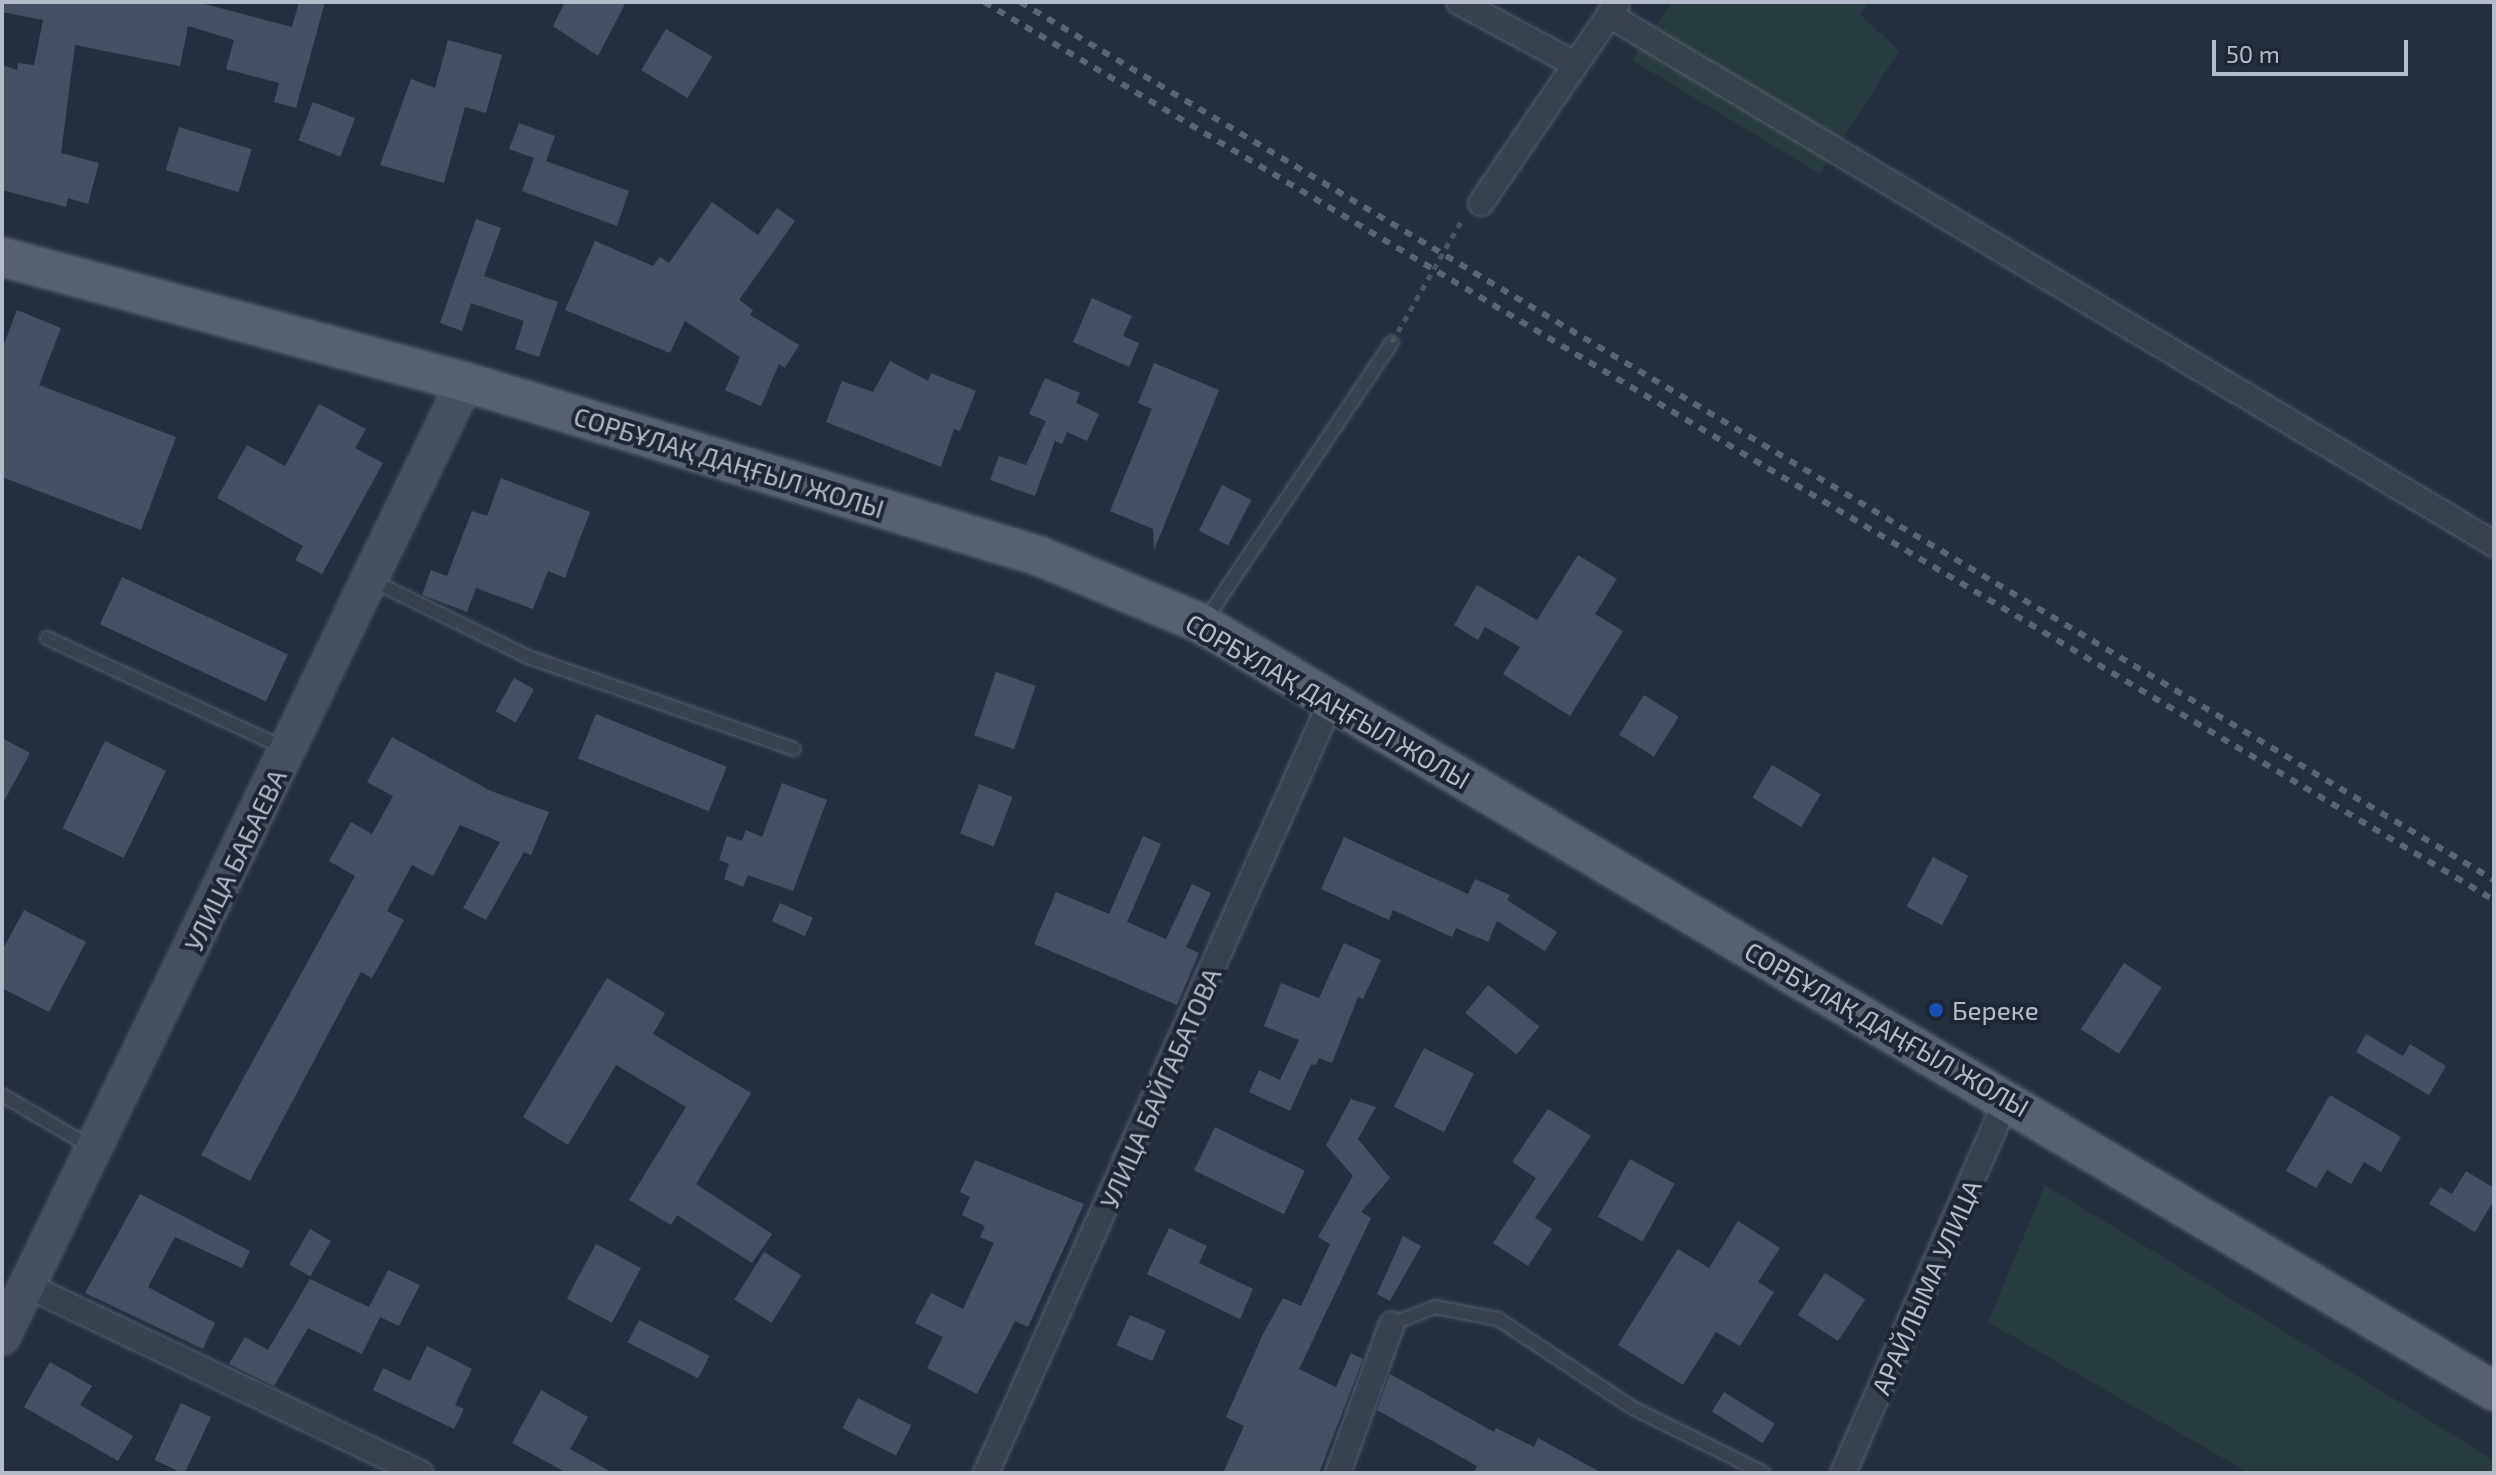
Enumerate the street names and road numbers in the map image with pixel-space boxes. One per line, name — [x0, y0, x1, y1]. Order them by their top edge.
street label: СОРБҰЛАҚ ДАҢҒЫЛ ЖОЛЫ — [570, 400, 888, 524]
street label: СОРБҰЛАҚ ДАҢҒЫЛ ЖОЛЫ — [1180, 607, 1476, 795]
street label: УЛИЦА БАБАЕВА — [177, 764, 293, 956]
street label: СОРБҰЛАҚ ДАҢҒЫЛ ЖОЛЫ — [1739, 935, 2035, 1123]
street label: УЛИЦА БАЙГАБАТОВА — [1093, 963, 1227, 1213]
street label: АРАЙЛЫМА УЛИЦА — [1865, 1175, 1987, 1399]

